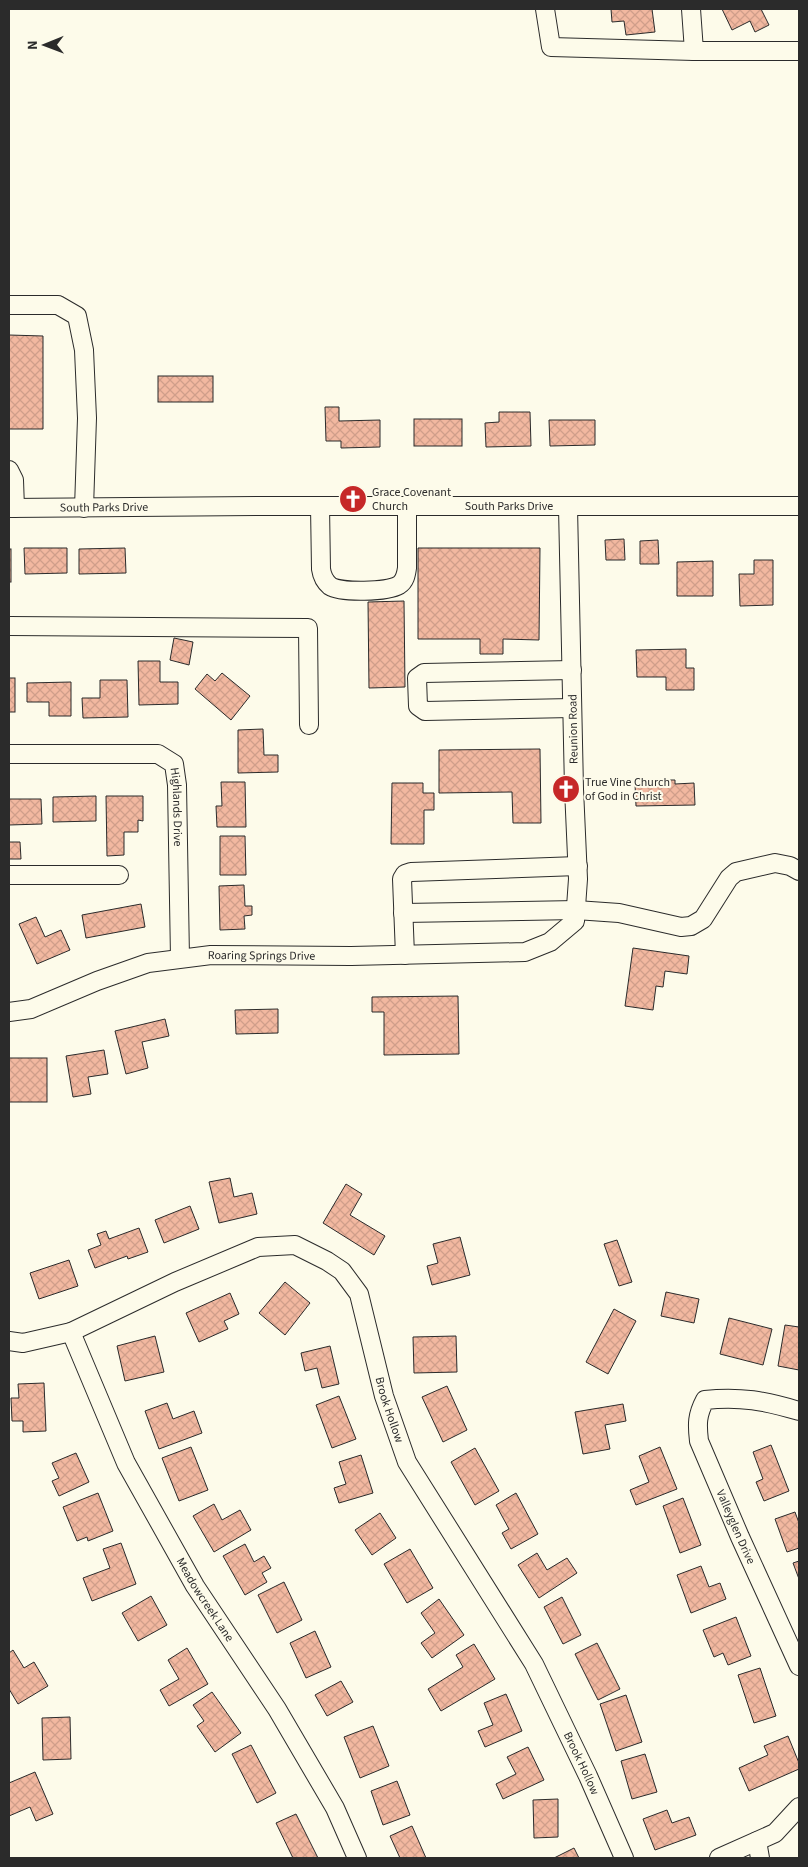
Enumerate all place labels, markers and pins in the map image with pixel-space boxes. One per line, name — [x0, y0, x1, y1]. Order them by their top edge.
church icon: Grace Covenant Church — [338, 484, 368, 514]
place label: Grace Covenant Church — [372, 484, 451, 515]
church icon: True Vine Church of God in Christ — [551, 774, 581, 804]
place label: True Vine Church of God in Christ — [585, 774, 670, 805]

